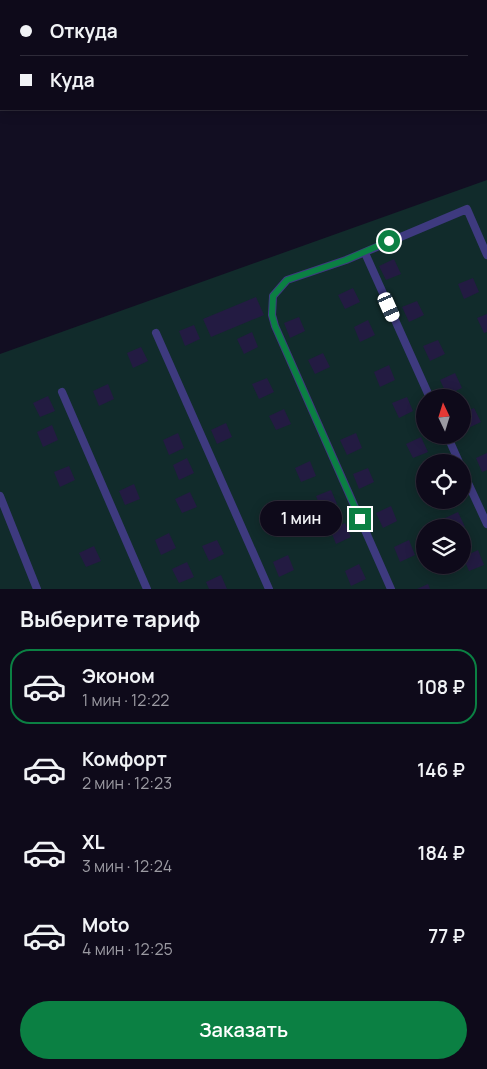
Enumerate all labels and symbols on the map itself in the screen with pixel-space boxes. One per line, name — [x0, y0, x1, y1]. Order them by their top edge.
route start — [378, 230, 400, 252]
car — [376, 290, 401, 324]
north arrow — [416, 389, 471, 444]
callout: 1 мин — [260, 502, 342, 536]
route end — [349, 508, 371, 530]

